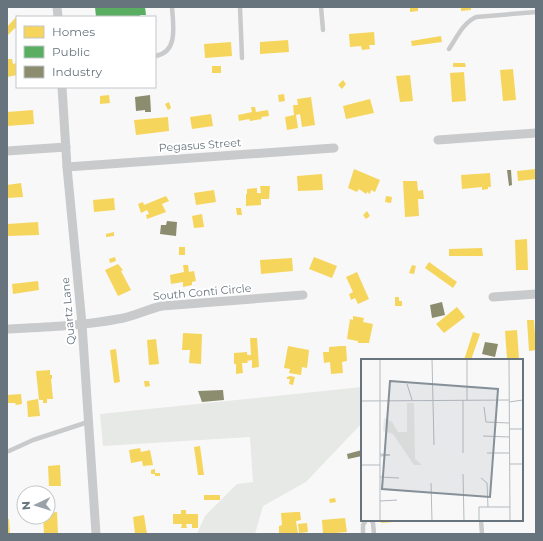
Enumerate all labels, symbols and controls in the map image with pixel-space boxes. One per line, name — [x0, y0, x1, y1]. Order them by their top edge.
legend — [16, 16, 156, 88]
text: Homes — [52, 24, 95, 39]
text: Public — [52, 44, 90, 59]
text: Industry — [52, 64, 102, 79]
street label: Pegasus Street — [158, 135, 242, 155]
street label: Quartz Lane — [58, 276, 78, 345]
street label: South Conti Circle — [152, 281, 252, 303]
inset map — [361, 359, 523, 521]
north arrow — [16, 485, 56, 525]
text: N — [19, 501, 33, 511]

